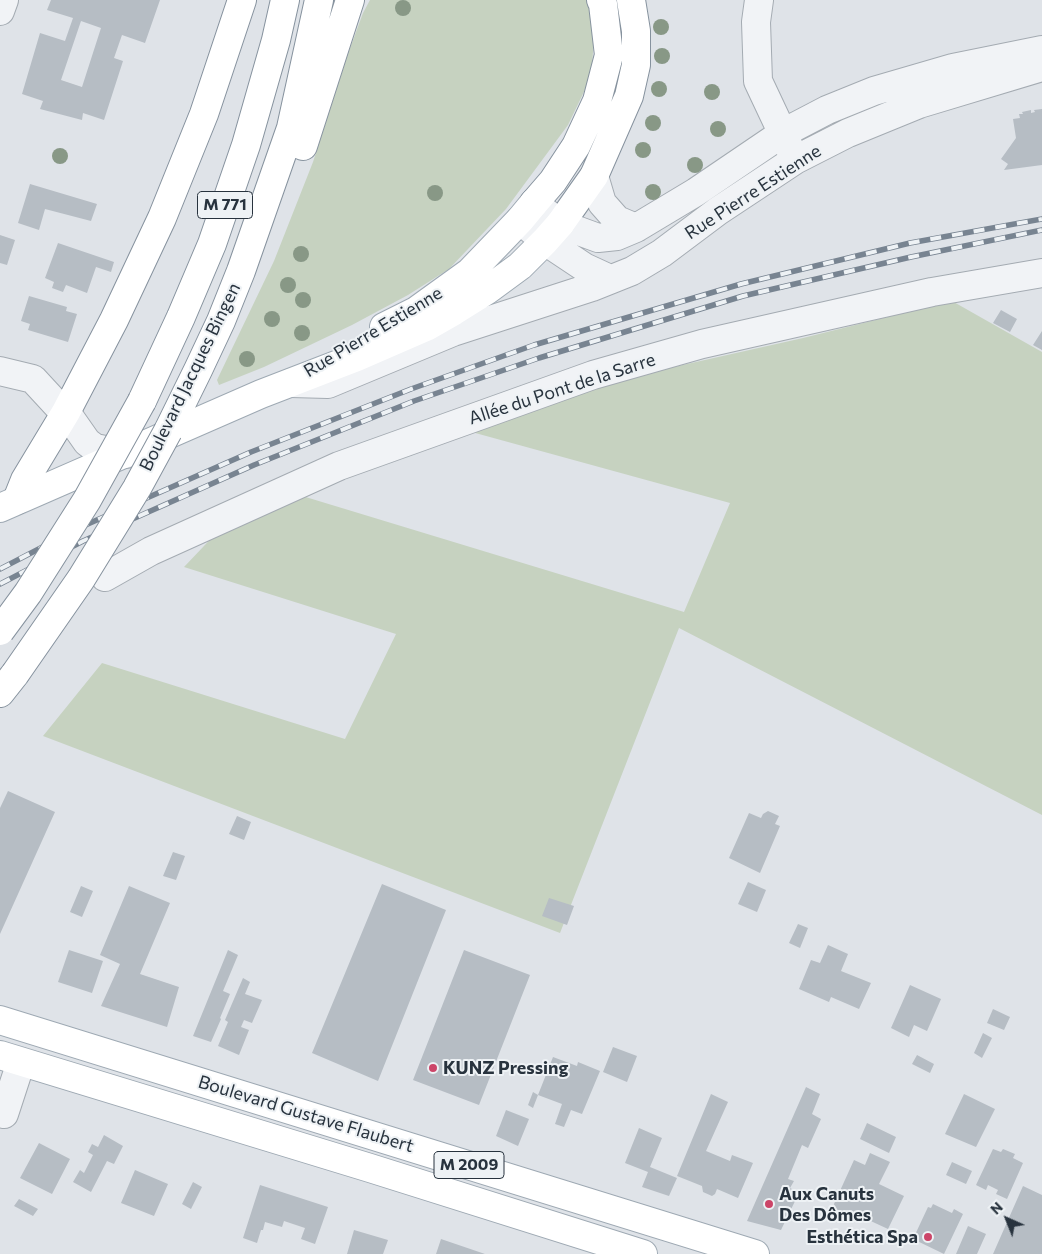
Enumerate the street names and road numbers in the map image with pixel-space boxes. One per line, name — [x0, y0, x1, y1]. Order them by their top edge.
street label: Rue Pierre Estienne — [681, 140, 825, 244]
road number: M 771 — [198, 192, 252, 218]
street label: Boulevard Jacques Bingen — [135, 279, 245, 475]
street label: Rue Pierre Estienne — [300, 282, 446, 382]
street label: Allée du Pont de la Sarre — [466, 349, 658, 429]
street label: Boulevard Gustave Flaubert — [196, 1071, 416, 1157]
road number: M 2009 — [434, 1152, 504, 1178]

